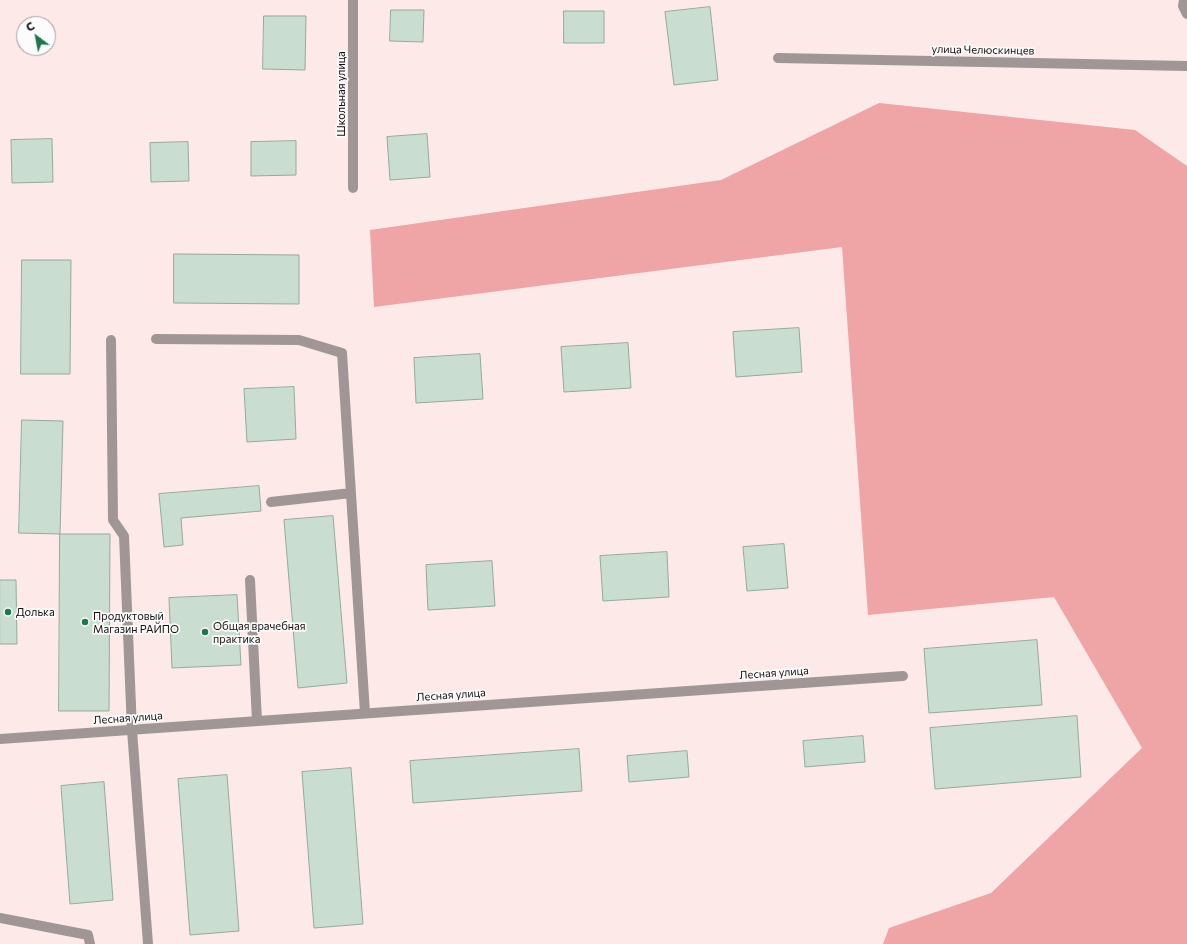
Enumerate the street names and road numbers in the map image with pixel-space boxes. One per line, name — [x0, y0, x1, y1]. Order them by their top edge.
street label: улица Челюскинцев — [932, 43, 1034, 57]
street label: Школьная улица — [334, 51, 348, 137]
street label: Лесная улица — [739, 664, 809, 682]
street label: Лесная улица — [416, 686, 486, 704]
street label: Лесная улица — [93, 709, 163, 727]

